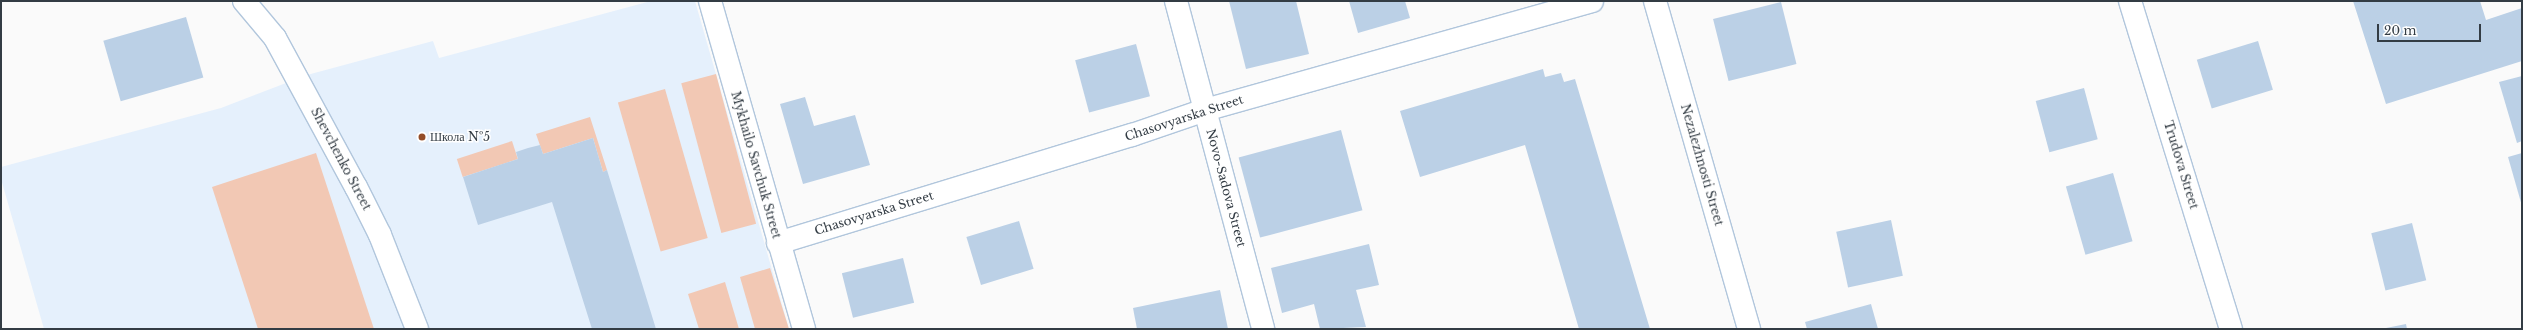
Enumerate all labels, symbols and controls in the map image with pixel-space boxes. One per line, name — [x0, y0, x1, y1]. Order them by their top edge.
scale bar — [2379, 16, 2483, 42]
text: 20 m — [2384, 23, 2416, 38]
street label: Mykhailo Savchuk Street — [728, 90, 784, 240]
street label: Chasovyarska Street — [1123, 92, 1245, 144]
street label: Nezalezhnosti Street — [1678, 102, 1726, 228]
street label: Shevchenko Street — [308, 105, 374, 213]
street label: Trudova Street — [2161, 119, 2201, 211]
street label: Novo-Sadova Street — [1203, 127, 1249, 249]
place label: Школа №5 — [430, 130, 490, 144]
marker: Школа №5 — [417, 132, 427, 142]
street label: Chasovyarska Street — [813, 188, 935, 238]

